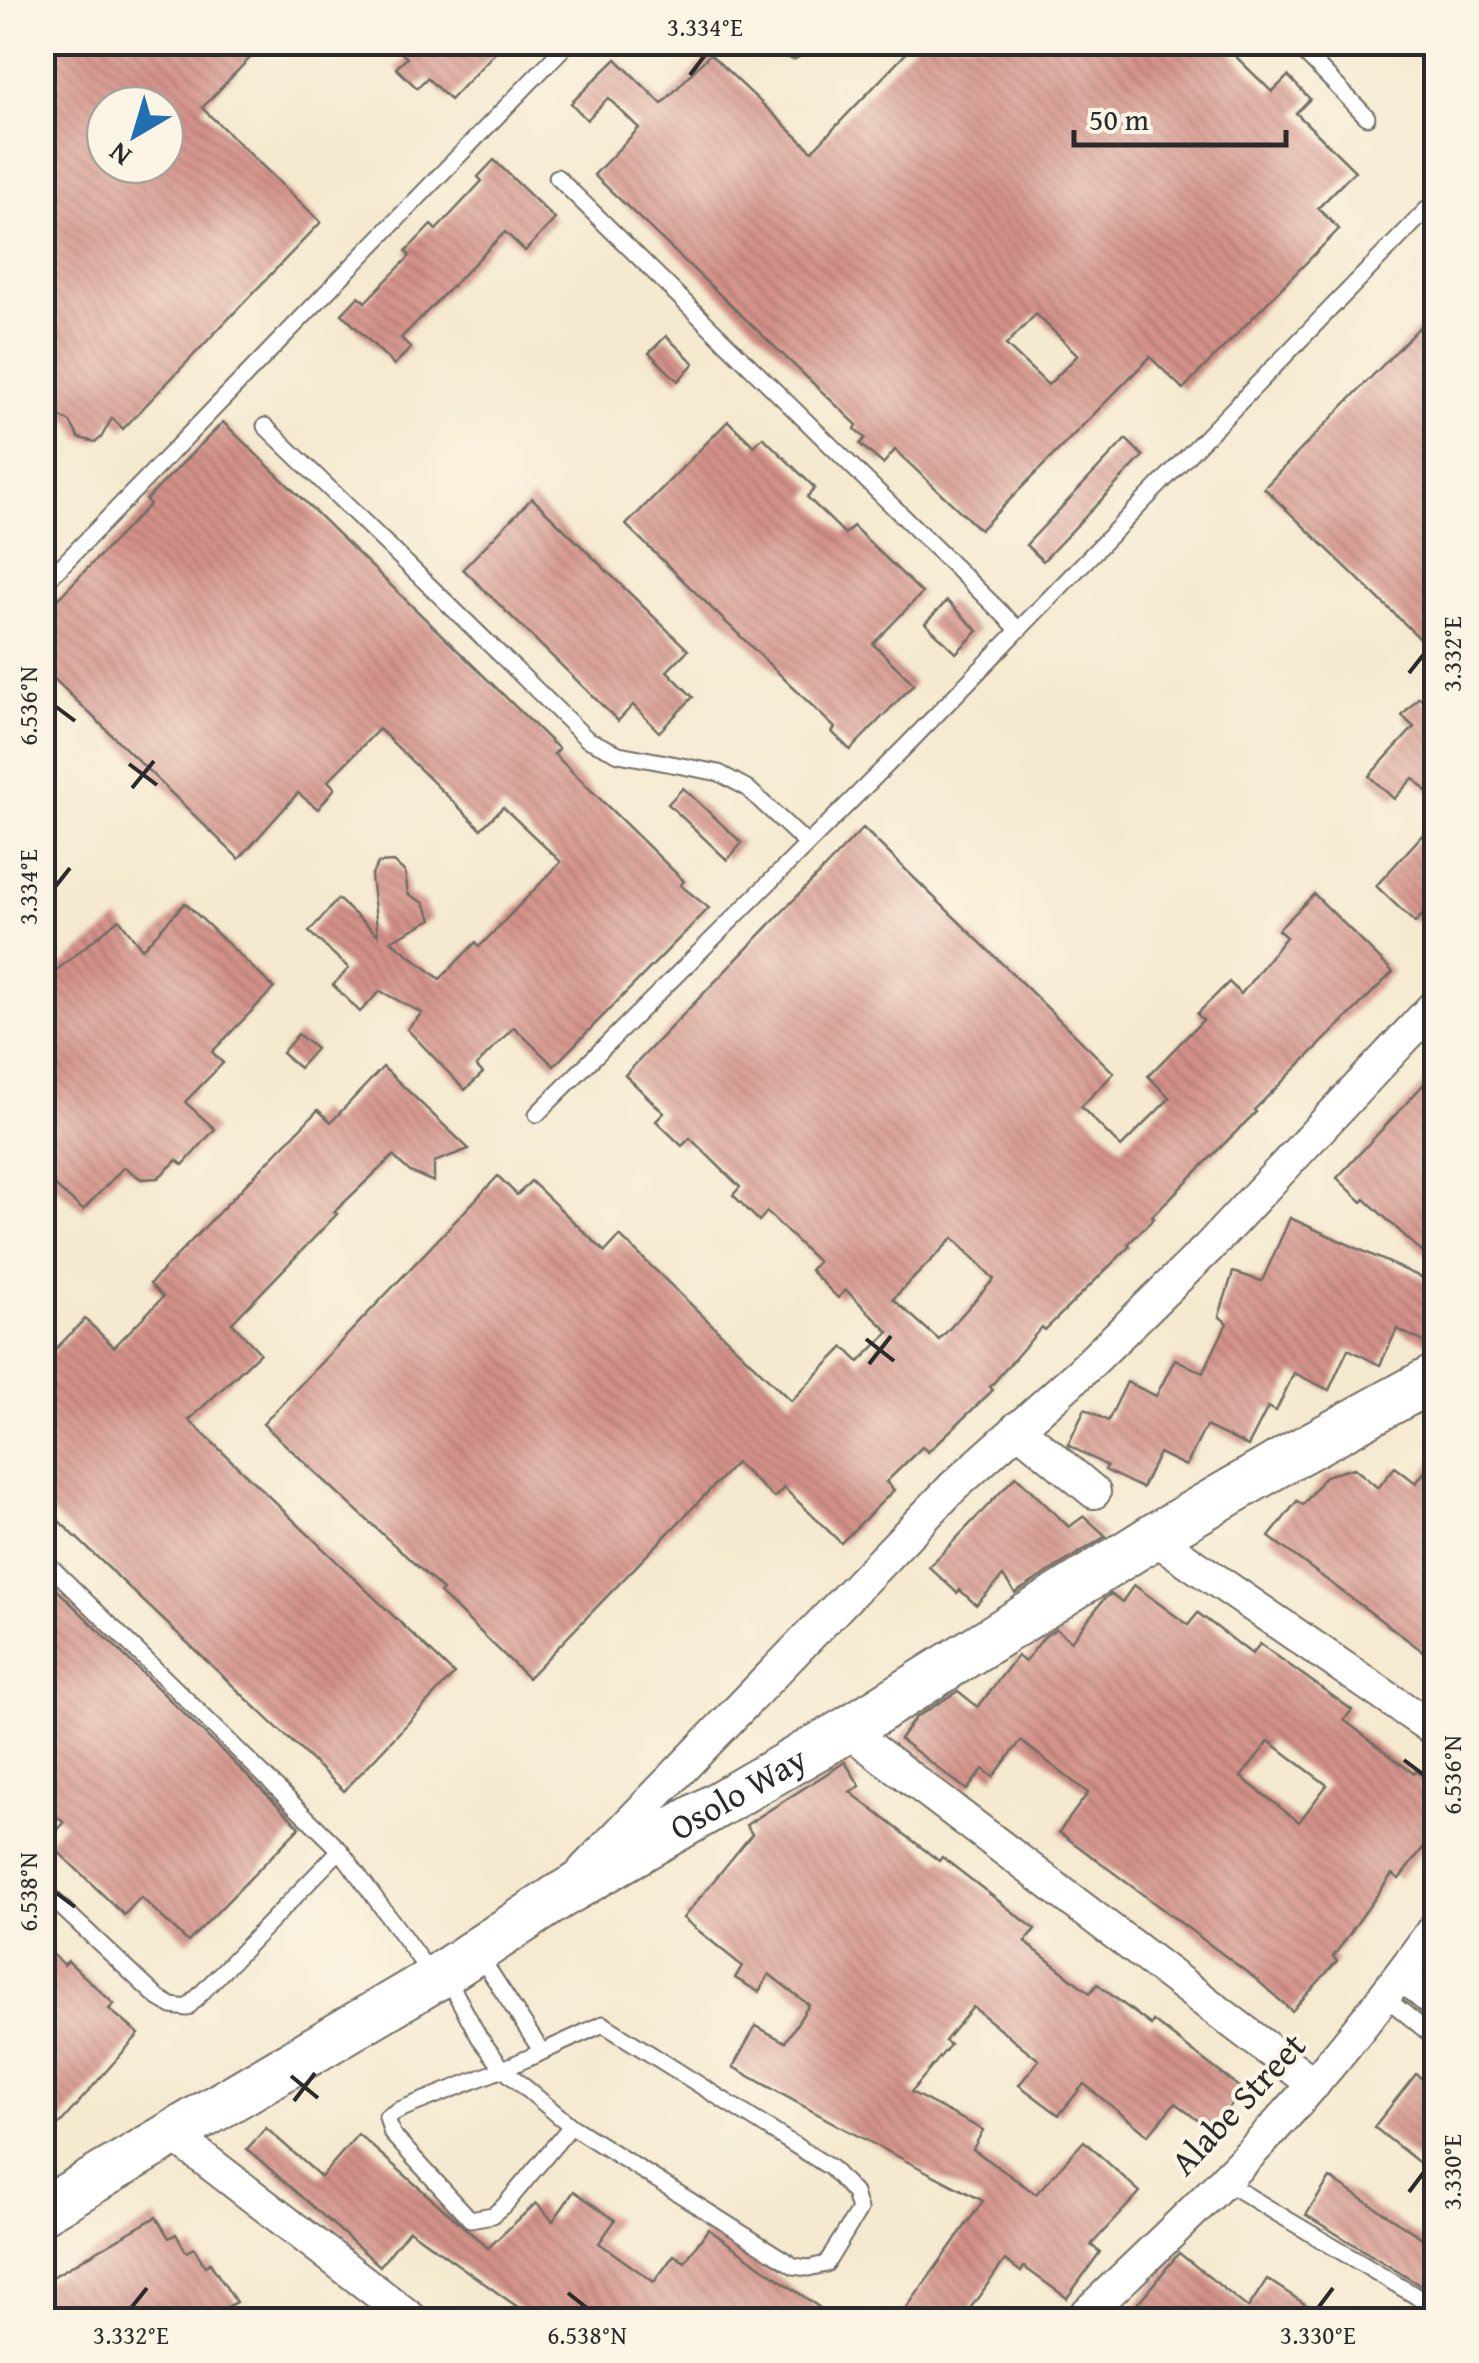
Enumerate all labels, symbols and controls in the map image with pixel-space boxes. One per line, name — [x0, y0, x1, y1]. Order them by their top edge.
text: 3.334°E — [667, 9, 743, 45]
north arrow — [85, 85, 185, 185]
scale bar — [1074, 85, 1286, 147]
text: 50 m — [1089, 97, 1149, 141]
text: N — [99, 133, 139, 177]
text: 3.332°E — [1434, 616, 1470, 692]
text: 6.536°N — [10, 666, 46, 746]
text: 3.334°E — [10, 849, 46, 925]
street label: Osolo Way — [660, 1732, 816, 1852]
text: 6.536°N — [1434, 1735, 1470, 1815]
text: 6.538°N — [10, 1852, 46, 1932]
street label: Alabe Street — [1158, 2021, 1317, 2186]
text: 3.330°E — [1434, 2134, 1470, 2210]
text: 3.332°E — [93, 2317, 169, 2353]
text: 6.538°N — [547, 2317, 627, 2353]
text: 3.330°E — [1280, 2317, 1356, 2353]

